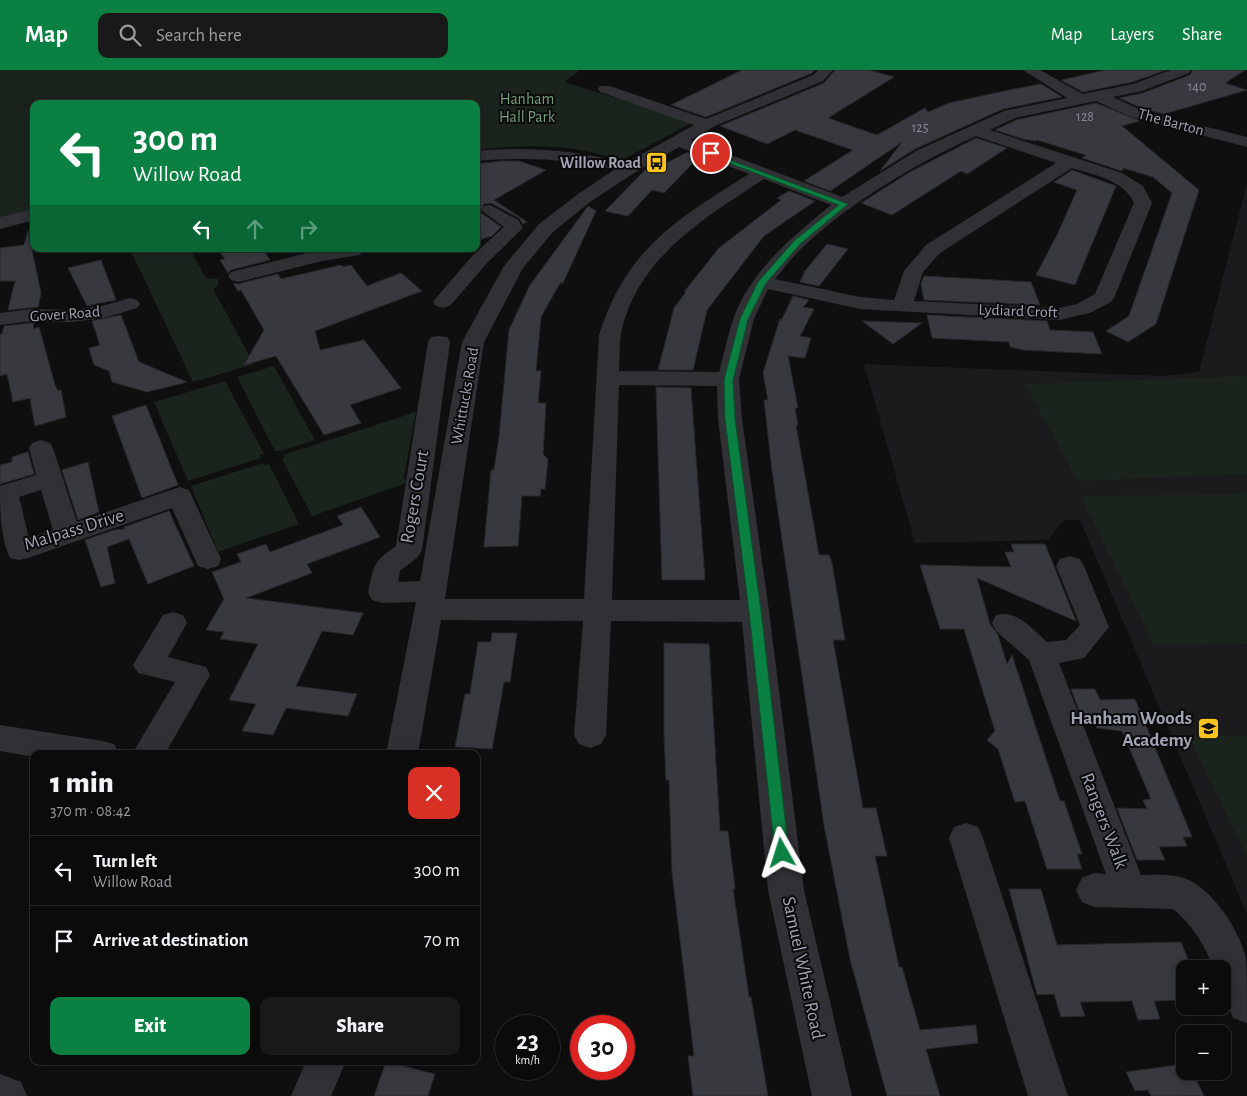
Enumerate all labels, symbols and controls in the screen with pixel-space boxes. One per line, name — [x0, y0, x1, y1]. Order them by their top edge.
search box — [98, 13, 448, 58]
icon: search — [116, 21, 144, 49]
text: Map — [25, 23, 68, 47]
text: Search here — [156, 26, 242, 45]
text: Map — [1051, 26, 1082, 44]
text: Layers — [1110, 26, 1154, 44]
text: Share — [1182, 26, 1222, 44]
house number: 140 — [1188, 80, 1206, 94]
park label: Hanham Hall Park — [499, 91, 556, 125]
street label: The Barton — [1136, 105, 1206, 139]
house number: 128 — [1076, 110, 1094, 124]
icon: left — [50, 120, 115, 185]
house number: 125 — [911, 121, 929, 135]
text: 300 m — [133, 122, 218, 157]
pin — [690, 132, 732, 174]
icon: arrive — [697, 139, 725, 167]
bus stop icon: Willow Road — [645, 151, 669, 175]
place label: Willow Road — [560, 155, 642, 171]
text: Willow Road — [133, 163, 242, 185]
icon: left — [188, 215, 216, 243]
icon: ahead — [241, 215, 269, 243]
icon: right — [294, 215, 322, 243]
street label: Lydiard Croft — [978, 302, 1058, 321]
street label: Gover Road — [29, 304, 101, 324]
street label: Whittucks Road — [449, 346, 481, 446]
street label: Rogers Court — [397, 449, 433, 545]
street label: Malpass Drive — [22, 506, 126, 554]
place label: Hanham Woods Academy — [1070, 709, 1192, 750]
school or university icon: Hanham Woods Academy — [1196, 717, 1220, 741]
button: close — [408, 767, 460, 819]
text: 1 min — [50, 768, 114, 798]
street label: Rangers Walk — [1077, 770, 1131, 872]
text: 370 m · 08:42 — [50, 803, 131, 819]
position arrow — [755, 826, 807, 878]
text: Turn left — [93, 852, 157, 871]
icon: left — [50, 857, 78, 885]
text: 300 m — [414, 861, 460, 880]
text: Willow Road — [93, 874, 172, 890]
street label: Samuel White Road — [779, 895, 827, 1041]
icon: arrive — [50, 927, 78, 955]
text: Arrive at destination — [93, 931, 249, 950]
text: 70 m — [424, 931, 460, 950]
map controls — [1176, 960, 1231, 1080]
button: + — [1176, 960, 1231, 1015]
button: Exit — [50, 997, 250, 1055]
button: Share — [260, 997, 460, 1055]
speed limit sign: 30 — [570, 1015, 635, 1080]
button: − — [1176, 1025, 1231, 1080]
text: 23 — [516, 1029, 539, 1054]
text: km/h — [515, 1054, 540, 1066]

